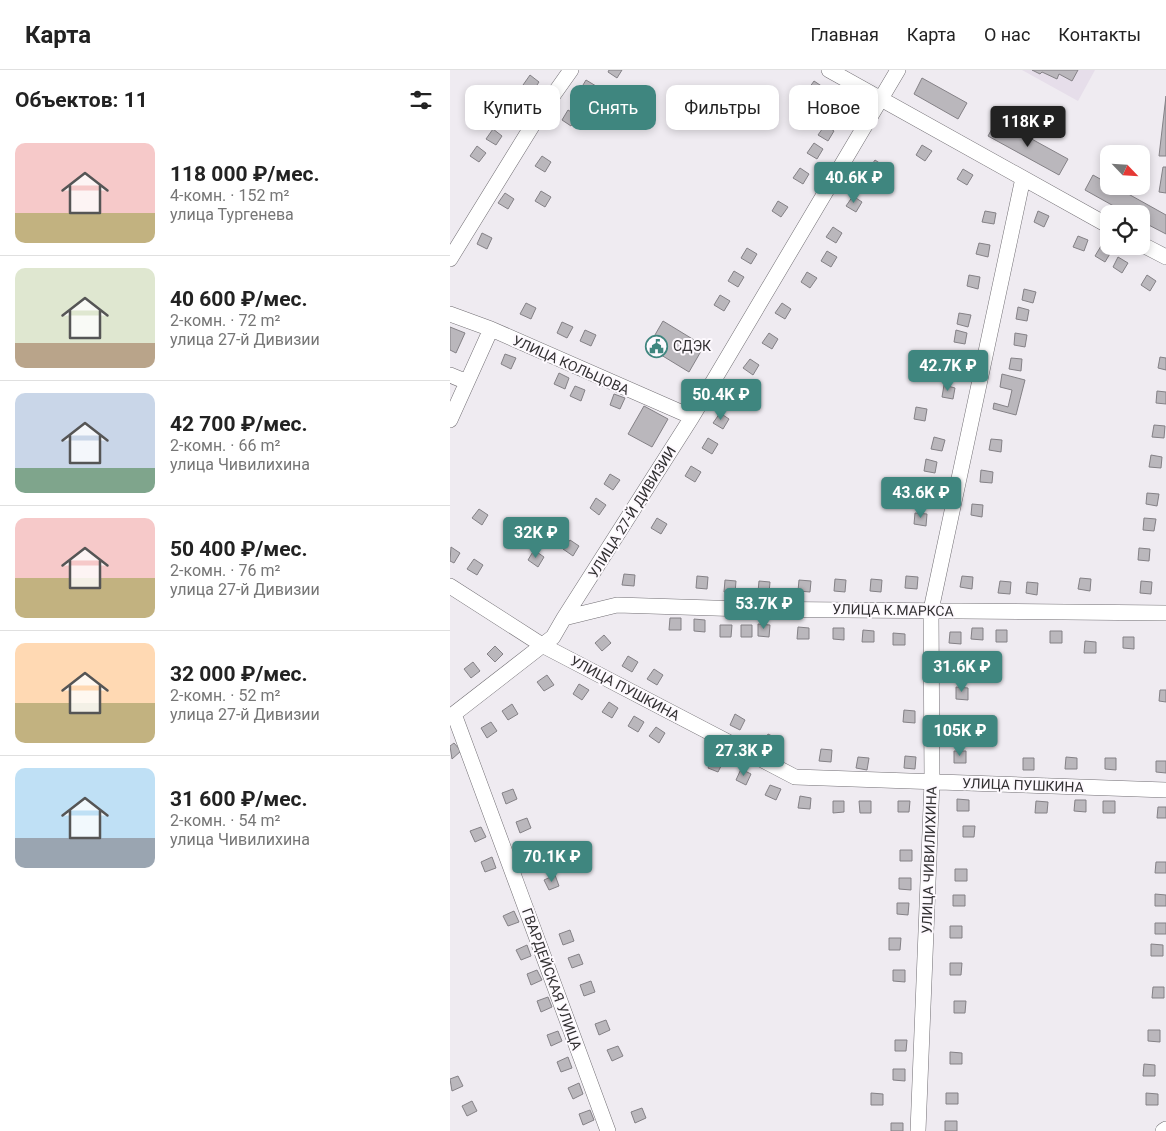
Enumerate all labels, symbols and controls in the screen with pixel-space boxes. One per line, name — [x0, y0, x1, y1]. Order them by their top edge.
text: Карта — [25, 21, 91, 49]
text: Главная — [810, 24, 879, 45]
text: Карта — [907, 24, 956, 45]
text: О нас — [984, 24, 1030, 45]
text: Контакты — [1058, 24, 1141, 45]
chip: Купить — [465, 85, 560, 130]
chip: Снять — [570, 85, 656, 130]
chip: Фильтры — [666, 85, 779, 130]
chip: Новое — [789, 85, 878, 130]
icon: filters — [407, 86, 435, 114]
text: Объектов: 11 — [15, 88, 148, 112]
pin: 118K ₽ — [987, 106, 1069, 148]
text: 118K ₽ — [1002, 112, 1054, 131]
north arrow — [1100, 145, 1150, 195]
map controls — [1100, 145, 1150, 255]
text: 118 000 ₽/мес. — [170, 162, 320, 186]
pin: 40.6K ₽ — [808, 162, 900, 204]
icon: home — [55, 163, 115, 223]
text: 40.6K ₽ — [825, 168, 883, 187]
text: 4-комн. · 152 m² — [170, 186, 289, 205]
text: улица Тургенева — [170, 205, 294, 224]
button: locate — [1100, 205, 1150, 255]
text: 40 600 ₽/мес. — [170, 287, 308, 311]
icon: home — [55, 288, 115, 348]
text: 2-комн. · 72 m² — [170, 311, 280, 330]
text: улица 27-й Дивизии — [170, 330, 320, 349]
street label: УЛИЦА КОЛЬЦОВА — [510, 332, 632, 398]
public building icon: СДЭК — [645, 334, 669, 358]
place label: СДЭК — [673, 338, 711, 354]
pin: 42.7K ₽ — [902, 350, 994, 392]
text: 42.7K ₽ — [919, 356, 977, 375]
pin: 50.4K ₽ — [675, 378, 767, 421]
text: 50.4K ₽ — [692, 385, 750, 404]
text: 42 700 ₽/мес. — [170, 412, 308, 436]
icon: home — [55, 413, 115, 473]
text: 2-комн. · 66 m² — [170, 436, 280, 455]
street label: УЛИЦА 27-Й ДИВИЗИИ — [585, 443, 679, 581]
text: улица Чивилихина — [170, 455, 310, 474]
pin: 43.6K ₽ — [875, 476, 967, 519]
text: 43.6K ₽ — [892, 483, 950, 502]
pin: 32K ₽ — [501, 516, 571, 559]
text: 32K ₽ — [514, 523, 558, 542]
text: 50 400 ₽/мес. — [170, 537, 308, 561]
icon: home — [55, 538, 115, 598]
text: 2-комн. · 76 m² — [170, 561, 280, 580]
text: улица 27-й Дивизии — [170, 580, 320, 599]
pin: 53.7K ₽ — [718, 588, 810, 630]
text: 53.7K ₽ — [735, 594, 793, 613]
street label: УЛИЦА К.МАРКСА — [832, 601, 954, 619]
pin: 31.6K ₽ — [916, 650, 1008, 693]
street label: УЛИЦА ПУШКИНА — [568, 652, 682, 724]
text: 31.6K ₽ — [933, 657, 991, 676]
text: 32 000 ₽/мес. — [170, 662, 308, 686]
icon: home — [55, 663, 115, 723]
text: 2-комн. · 52 m² — [170, 686, 280, 705]
text: улица 27-й Дивизии — [170, 705, 320, 724]
pin: 105K ₽ — [919, 714, 1001, 757]
text: 105K ₽ — [934, 721, 986, 740]
pin: 27.3K ₽ — [698, 734, 790, 777]
text: 27.3K ₽ — [715, 741, 773, 760]
street label: УЛИЦА ПУШКИНА — [962, 775, 1084, 795]
street label: УЛИЦА ЧИВИЛИХИНА — [918, 786, 940, 934]
text: 31 600 ₽/мес. — [170, 787, 308, 811]
icon: home — [55, 788, 115, 848]
text: 2-комн. · 54 m² — [170, 811, 280, 830]
text: улица Чивилихина — [170, 830, 310, 849]
pin: 70.1K ₽ — [506, 840, 598, 883]
text: 70.1K ₽ — [523, 847, 581, 866]
street label: ГВАРДЕЙСКАЯ УЛИЦА — [519, 906, 585, 1052]

